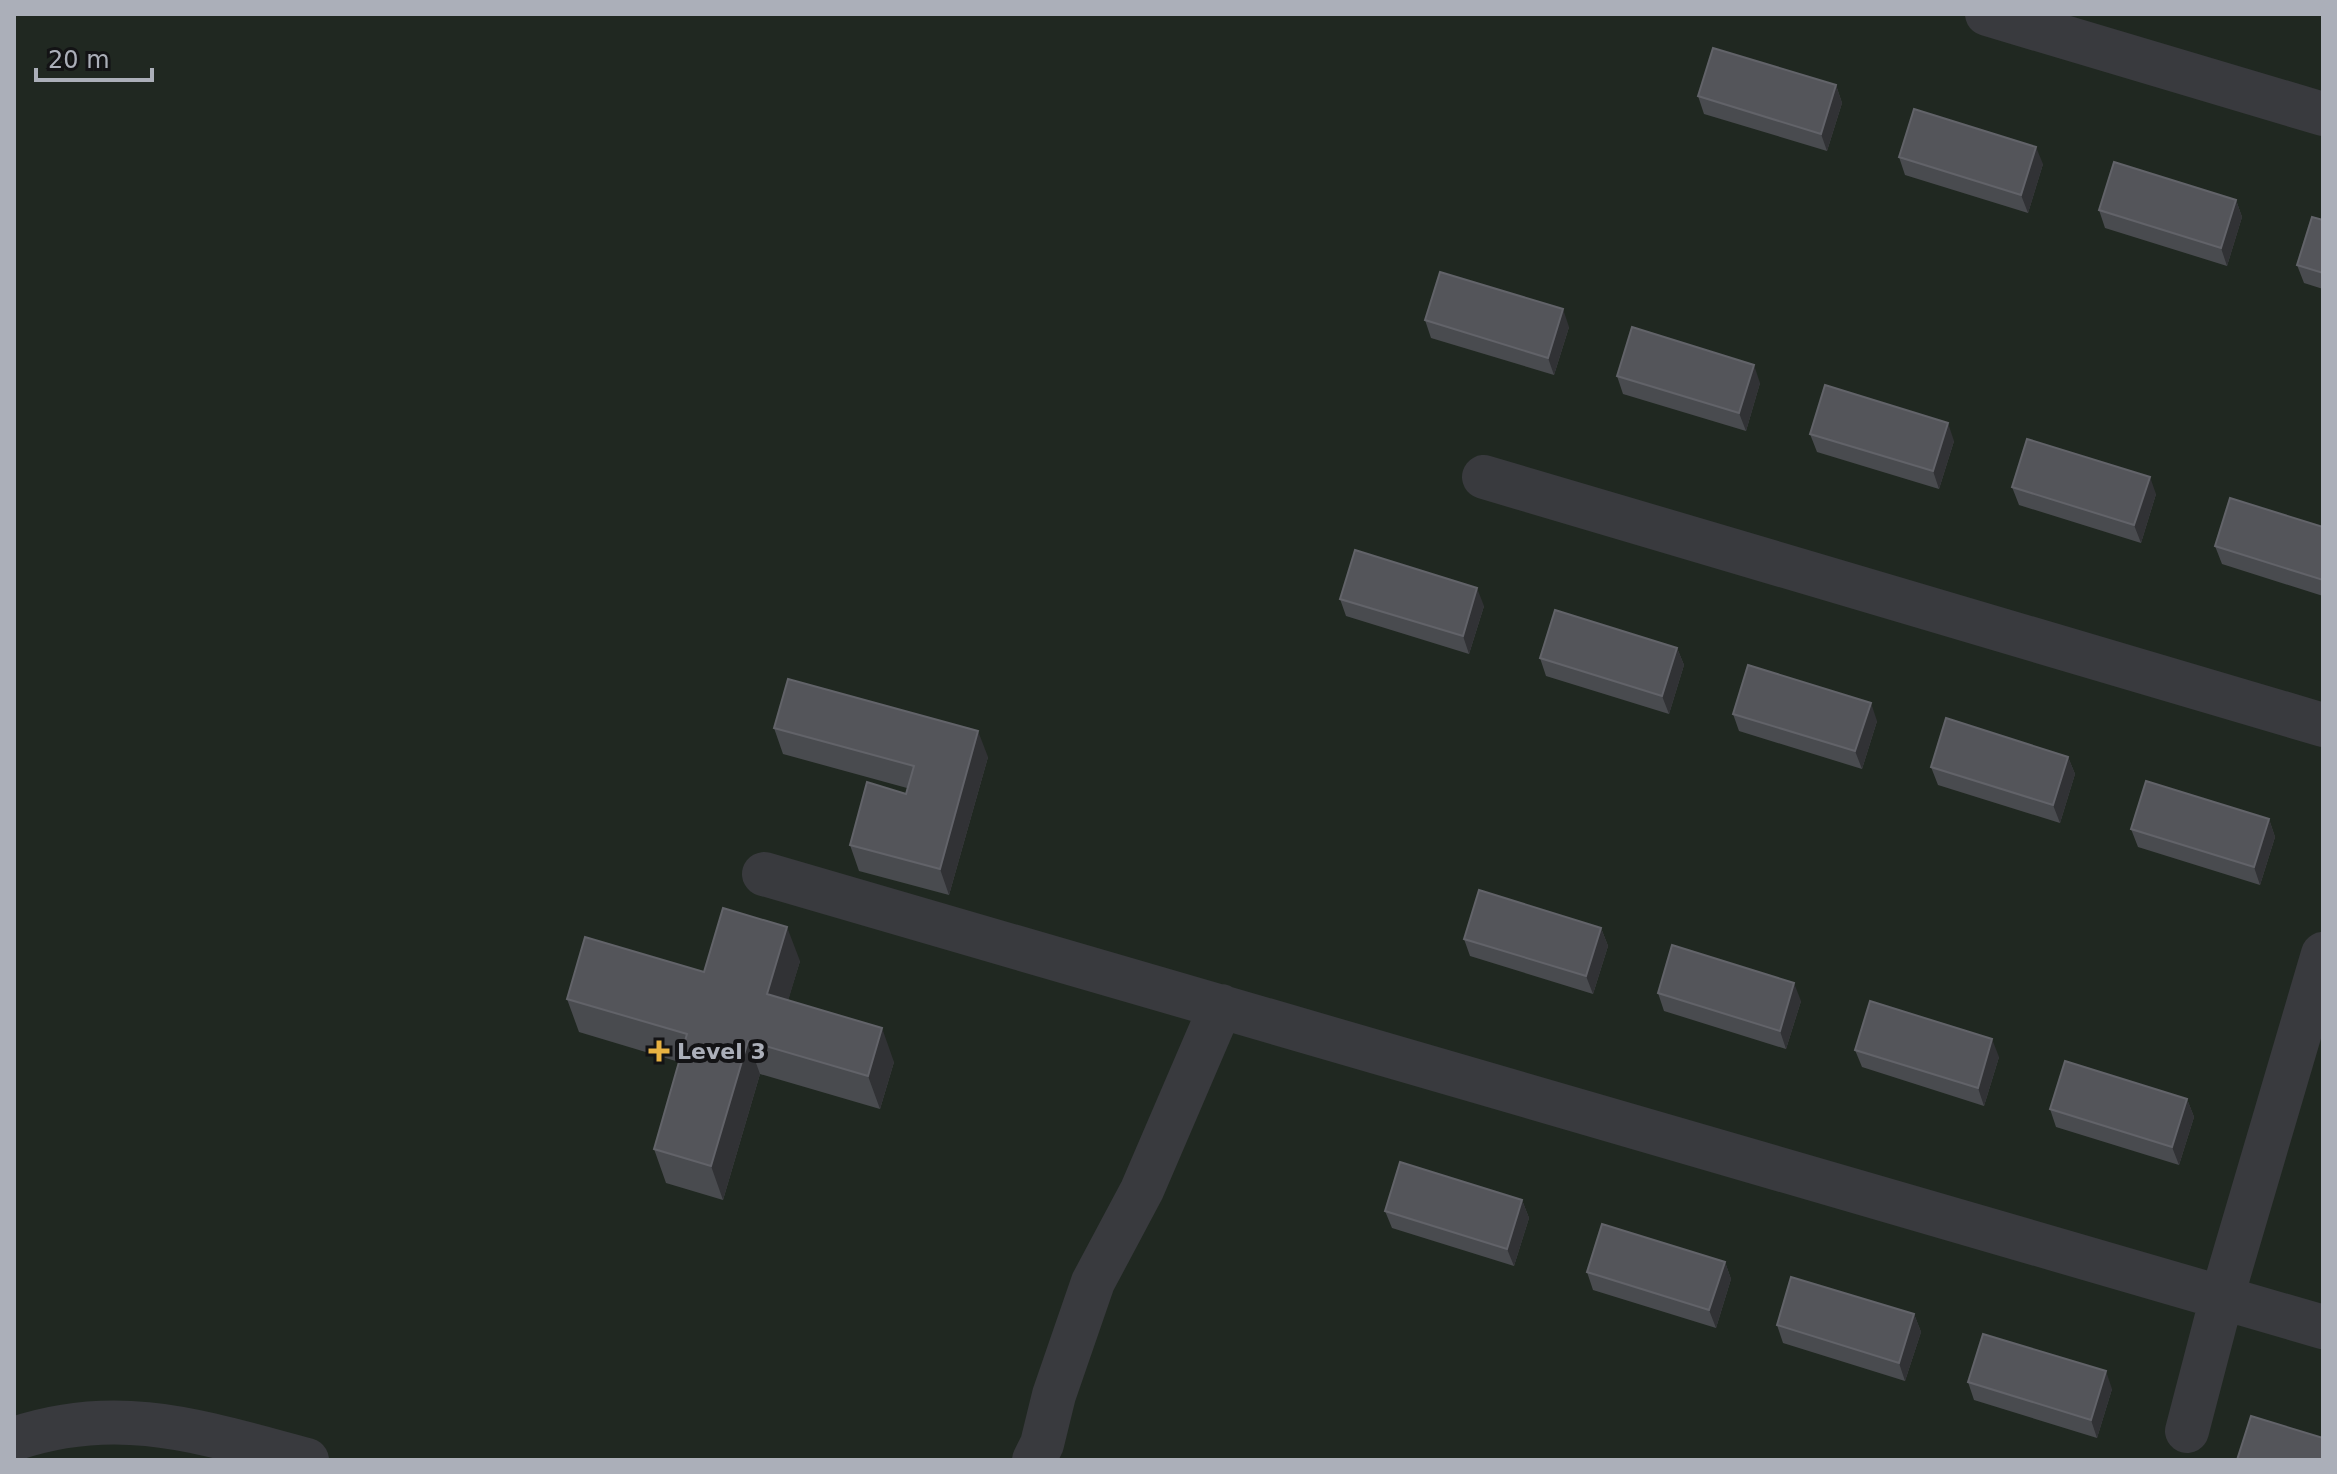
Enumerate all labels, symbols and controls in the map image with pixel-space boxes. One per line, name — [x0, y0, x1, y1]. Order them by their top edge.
scale bar — [36, 32, 152, 82]
text: 20 m — [48, 46, 110, 74]
place label: Level 3 — [677, 1039, 766, 1064]
marker: Level 3 — [648, 1040, 670, 1062]

